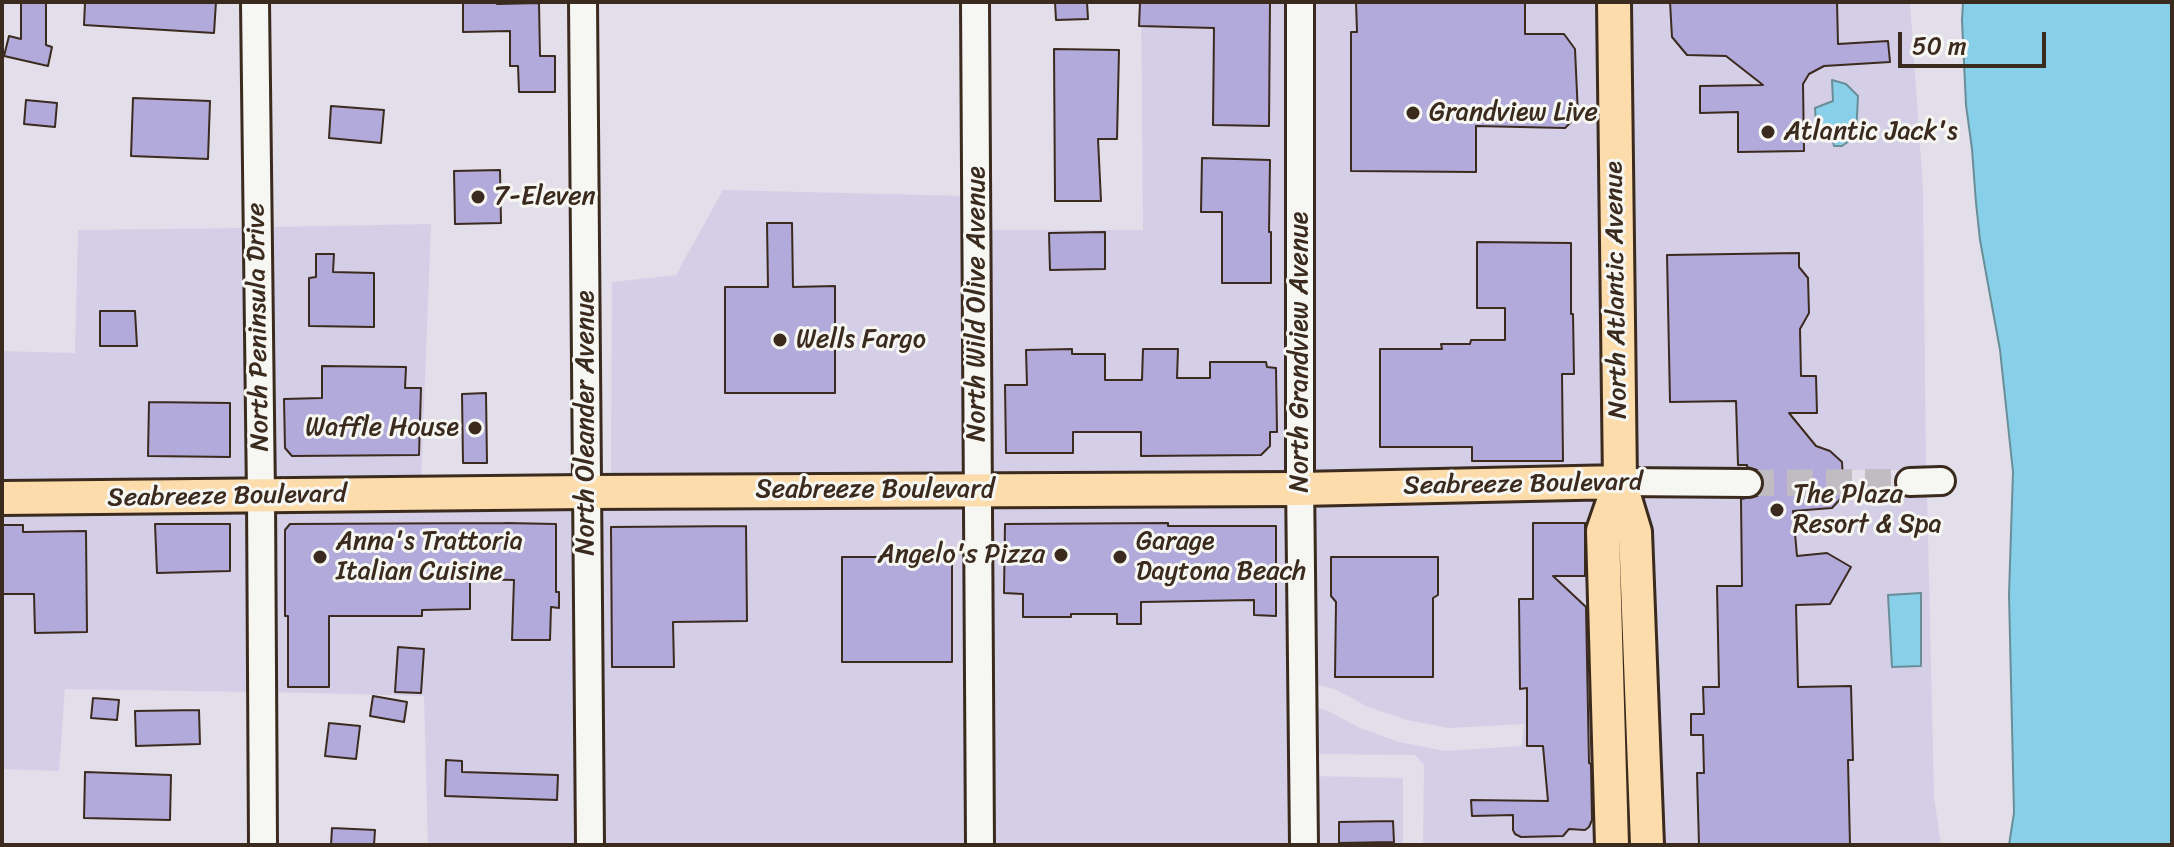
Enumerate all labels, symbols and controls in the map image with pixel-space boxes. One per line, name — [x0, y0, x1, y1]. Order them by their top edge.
scale bar — [1902, 16, 2050, 66]
text: 50 m — [1912, 25, 1967, 67]
place label: Grandview Live — [1429, 97, 1598, 129]
marker: Grandview Live — [1404, 104, 1422, 122]
place label: Atlantic Jack's — [1784, 116, 1958, 148]
marker: Atlantic Jack's — [1759, 123, 1777, 141]
street label: North Atlantic Avenue — [1599, 161, 1635, 419]
street label: North Wild Olive Avenue — [961, 166, 993, 442]
place label: 7-Eleven — [494, 181, 596, 213]
marker: 7-Eleven — [469, 188, 487, 206]
street label: North Peninsula Drive — [241, 202, 277, 452]
street label: North Grandview Avenue — [1284, 212, 1316, 492]
street label: North Oleander Avenue — [570, 291, 602, 555]
place label: Wells Fargo — [796, 324, 926, 356]
marker: Wells Fargo — [771, 331, 789, 349]
place label: Waffle House — [305, 412, 459, 444]
marker: Waffle House — [466, 419, 484, 437]
street label: Seabreeze Boulevard — [1403, 467, 1643, 503]
street label: Seabreeze Boulevard — [755, 474, 995, 506]
street label: Seabreeze Boulevard — [107, 479, 347, 515]
place label: The Plaza Resort & Spa — [1793, 479, 1942, 540]
marker: The Plaza Resort & Spa — [1768, 501, 1786, 519]
place label: Anna's Trattoria Italian Cuisine — [336, 526, 523, 588]
place label: Garage Daytona Beach — [1136, 526, 1306, 588]
place label: Angelo's Pizza — [878, 539, 1045, 571]
marker: Angelo's Pizza — [1052, 546, 1070, 564]
marker: Anna's Trattoria Italian Cuisine — [311, 548, 329, 566]
marker: Garage Daytona Beach — [1111, 548, 1129, 566]

